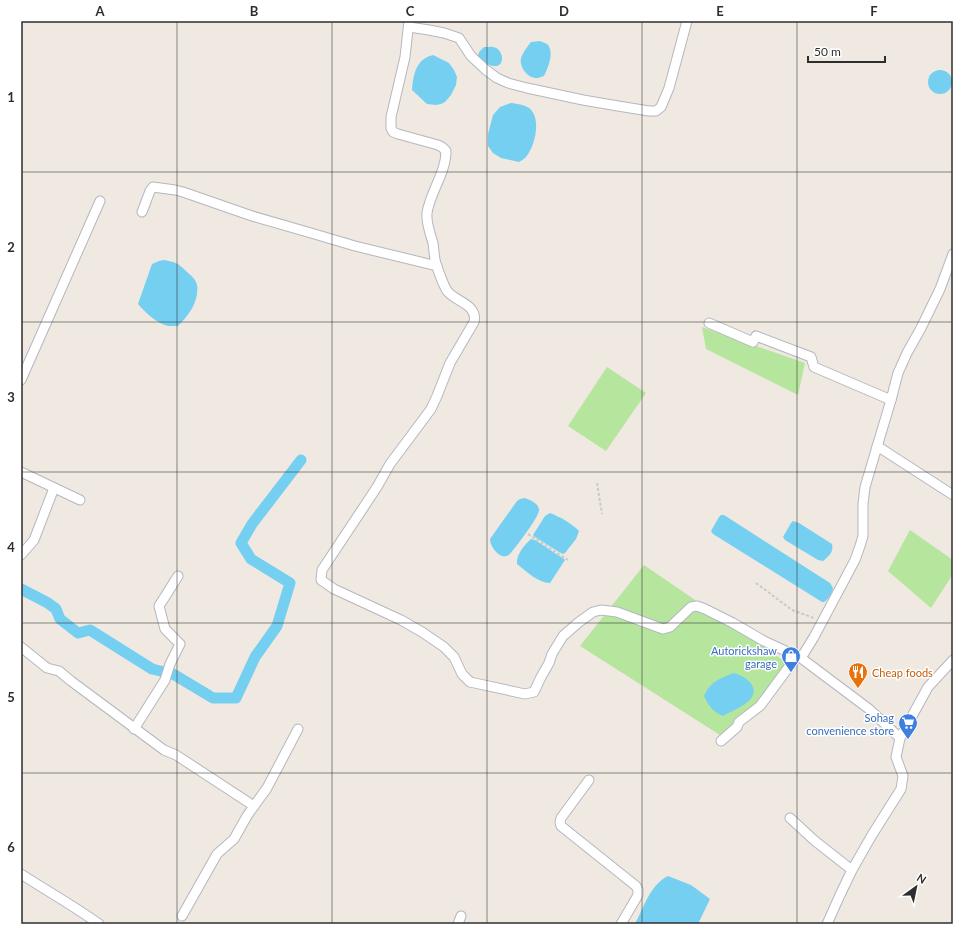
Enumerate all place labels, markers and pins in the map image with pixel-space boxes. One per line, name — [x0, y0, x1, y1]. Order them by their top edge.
place label: Autorickshaw garage — [711, 644, 777, 670]
shop icon: Autorickshaw garage — [780, 645, 802, 673]
restaurant icon: Cheap foods — [847, 661, 869, 689]
place label: Cheap foods — [872, 666, 933, 679]
place label: Sohag convenience store — [806, 711, 894, 737]
supermarket icon: Sohag convenience store — [897, 712, 919, 740]

